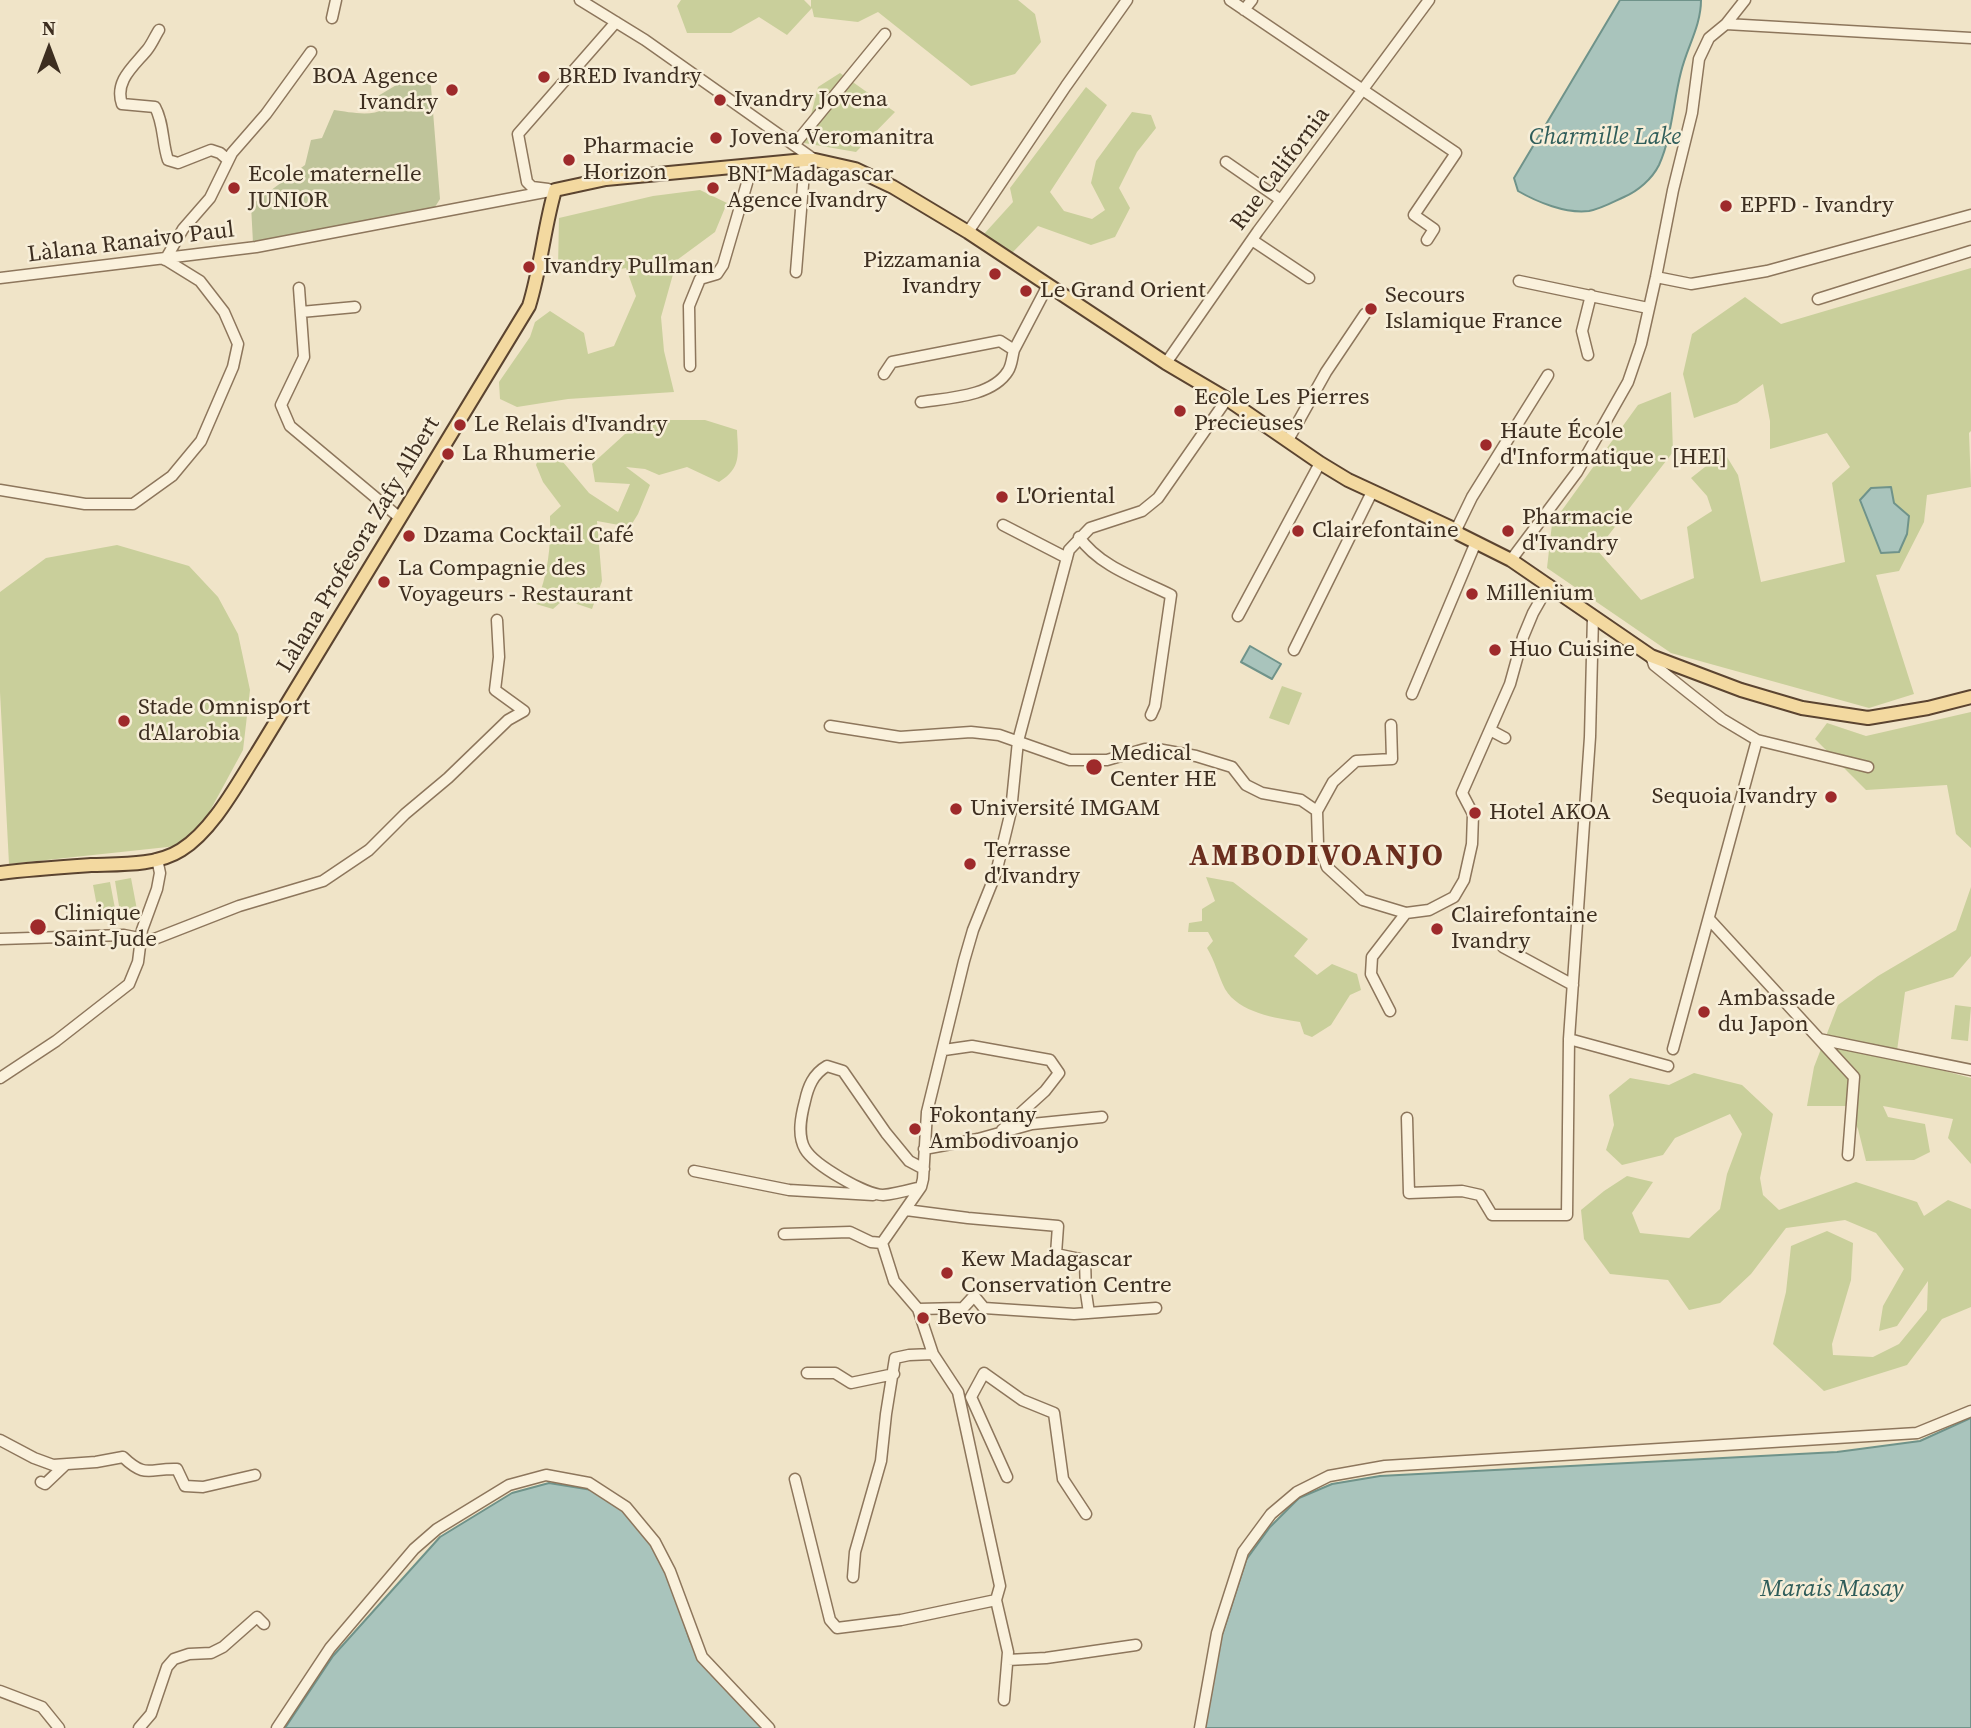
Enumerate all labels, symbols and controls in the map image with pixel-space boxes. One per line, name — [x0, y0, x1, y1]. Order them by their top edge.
north arrow — [14, 14, 84, 84]
text: N — [42, 15, 56, 41]
place label: BOA Agence Ivandry — [312, 63, 438, 117]
place label: BRED Ivandry — [558, 63, 702, 91]
marker: BRED Ivandry — [536, 69, 552, 85]
marker: BOA Agence Ivandry — [444, 82, 460, 98]
place label: Ivandry Jovena — [734, 86, 888, 114]
marker: Ivandry Jovena — [712, 92, 728, 108]
street label: Rue California — [1226, 102, 1336, 236]
place label: Jovena Veromanitra — [730, 124, 934, 152]
water label: Charmille Lake — [1529, 124, 1681, 152]
marker: Jovena Veromanitra — [708, 130, 724, 146]
place label: Pharmacie Horizon — [583, 133, 694, 187]
marker: Pharmacie Horizon — [561, 152, 577, 168]
place label: Ecole maternelle JUNIOR — [248, 161, 422, 215]
place label: BNI Madagascar Agence Ivandry — [727, 161, 894, 215]
marker: Ecole maternelle JUNIOR — [226, 180, 242, 196]
marker: BNI Madagascar Agence Ivandry — [705, 180, 721, 196]
place label: EPFD - Ivandry — [1740, 192, 1894, 220]
marker: EPFD - Ivandry — [1718, 198, 1734, 214]
street label: Làlana Ranaivo Paul — [26, 217, 236, 269]
place label: Pizzamania Ivandry — [863, 247, 981, 301]
place label: Ivandry Pullman — [543, 253, 714, 281]
marker: Ivandry Pullman — [521, 259, 537, 275]
marker: Pizzamania Ivandry — [987, 266, 1003, 282]
place label: Le Grand Orient — [1040, 277, 1206, 305]
place label: Secours Islamique France — [1385, 282, 1562, 336]
marker: Le Grand Orient — [1018, 283, 1034, 299]
marker: Secours Islamique France — [1363, 301, 1379, 317]
place label: Ecole Les Pierres Precieuses — [1194, 384, 1370, 438]
marker: Ecole Les Pierres Precieuses — [1172, 403, 1188, 419]
place label: Le Relais d'Ivandry — [474, 411, 668, 439]
street label: Làlana Profesora Zafy Albert — [272, 412, 446, 678]
marker: Le Relais d'Ivandry — [452, 417, 468, 433]
place label: Haute École d'Informatique - [HEI] — [1500, 418, 1727, 472]
marker: Haute École d'Informatique - [HEI] — [1478, 437, 1494, 453]
place label: La Rhumerie — [462, 440, 596, 468]
marker: La Rhumerie — [440, 446, 456, 462]
place label: L'Oriental — [1016, 483, 1115, 511]
marker: L'Oriental — [994, 489, 1010, 505]
place label: Pharmacie d'Ivandry — [1522, 504, 1633, 558]
place label: Clairefontaine — [1312, 517, 1459, 545]
place label: Dzama Cocktail Café — [423, 522, 634, 550]
marker: Clairefontaine — [1290, 523, 1306, 539]
marker: Pharmacie d'Ivandry — [1500, 523, 1516, 539]
marker: Dzama Cocktail Café — [401, 528, 417, 544]
place label: La Compagnie des Voyageurs - Restaurant — [398, 555, 633, 609]
marker: La Compagnie des Voyageurs - Restaurant — [376, 574, 392, 590]
place label: Millenium — [1486, 580, 1594, 608]
marker: Millenium — [1464, 586, 1480, 602]
place label: Huo Cuisine — [1509, 636, 1635, 664]
marker: Huo Cuisine — [1487, 642, 1503, 658]
place label: Stade Omnisport d'Alarobia — [138, 694, 310, 748]
marker: Stade Omnisport d'Alarobia — [116, 713, 132, 729]
place label: Medical Center HE — [1110, 740, 1216, 794]
marker: Medical Center HE — [1084, 757, 1104, 777]
place label: Sequoia Ivandry — [1652, 783, 1817, 811]
marker: Sequoia Ivandry — [1823, 789, 1839, 805]
place label: Université IMGAM — [970, 795, 1160, 823]
place label: Hotel AKOA — [1489, 799, 1611, 827]
marker: Université IMGAM — [948, 801, 964, 817]
marker: Hotel AKOA — [1467, 805, 1483, 821]
place label: Terrasse d'Ivandry — [984, 837, 1080, 891]
district label: AMBODIVOANJO — [1191, 839, 1443, 875]
marker: Terrasse d'Ivandry — [962, 856, 978, 872]
place label: Clinique Saint Jude — [54, 900, 157, 954]
place label: Clairefontaine Ivandry — [1451, 902, 1598, 956]
marker: Clinique Saint Jude — [28, 917, 48, 937]
marker: Clairefontaine Ivandry — [1429, 921, 1445, 937]
place label: Ambassade du Japon — [1718, 985, 1835, 1039]
marker: Ambassade du Japon — [1696, 1004, 1712, 1020]
place label: Fokontany Ambodivoanjo — [929, 1102, 1079, 1156]
marker: Fokontany Ambodivoanjo — [907, 1121, 923, 1137]
place label: Kew Madagascar Conservation Centre — [961, 1246, 1172, 1300]
marker: Kew Madagascar Conservation Centre — [939, 1265, 955, 1281]
place label: Bevo — [937, 1304, 987, 1332]
marker: Bevo — [915, 1310, 931, 1326]
water label: Marais Masay — [1760, 1576, 1904, 1604]

